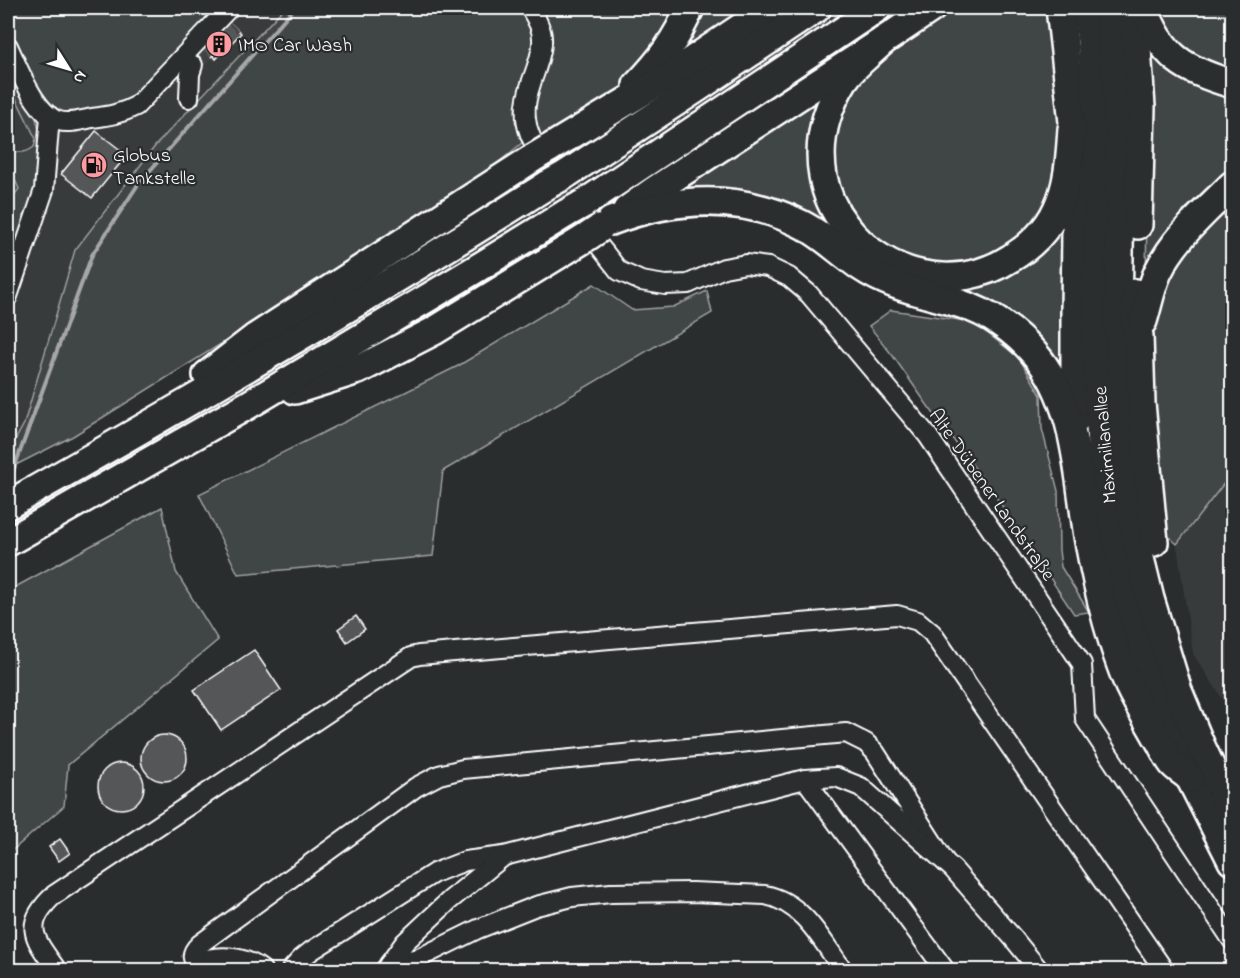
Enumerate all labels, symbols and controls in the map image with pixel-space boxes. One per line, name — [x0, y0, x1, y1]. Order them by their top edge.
building icon: IMO Car Wash — [204, 29, 234, 59]
place label: IMO Car Wash — [238, 32, 352, 61]
north arrow — [39, 39, 99, 99]
text: N — [66, 65, 92, 89]
place label: Globus Tankstelle — [113, 142, 195, 194]
fuel station icon: Globus Tankstelle — [79, 150, 109, 180]
street label: Maximilianallee — [1087, 385, 1126, 505]
street label: Alte Dübener Landstraße — [920, 403, 1062, 588]

